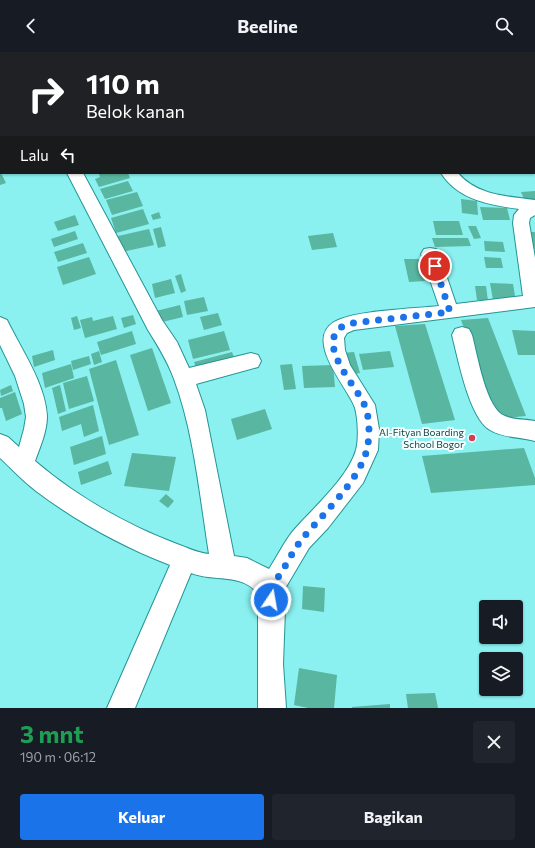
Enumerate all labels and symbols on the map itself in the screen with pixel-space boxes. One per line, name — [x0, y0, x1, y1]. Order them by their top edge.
pin — [418, 249, 452, 283]
place label: Al-Fityan Boarding School Bogor — [379, 426, 465, 450]
marker: Al-Fityan Boarding School Bogor — [467, 433, 477, 443]
position arrow — [250, 579, 292, 621]

